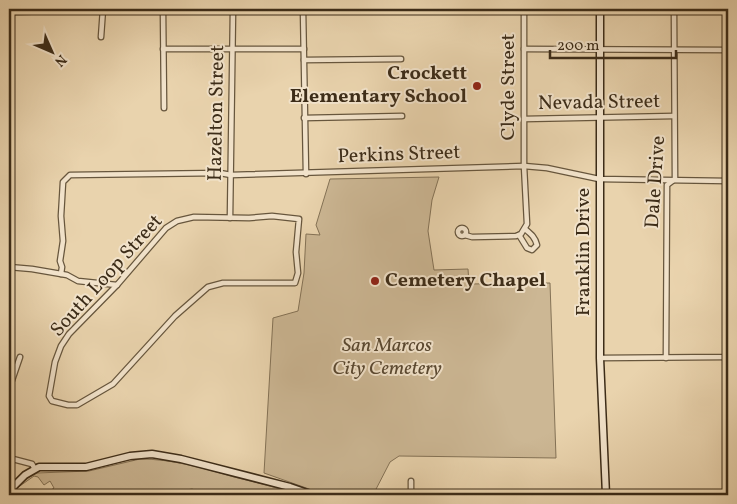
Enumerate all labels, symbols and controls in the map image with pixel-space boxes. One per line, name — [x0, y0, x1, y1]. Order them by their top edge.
north arrow — [28, 28, 78, 78]
scale bar — [550, 28, 676, 60]
street label: Clyde Street — [495, 34, 523, 140]
text: 200 m — [557, 36, 600, 57]
street label: Hazelton Street — [202, 45, 232, 181]
text: N — [50, 50, 70, 70]
place label: Crockett Elementary School — [290, 60, 467, 111]
marker: Crockett Elementary School — [471, 80, 483, 92]
street label: Nevada Street — [538, 88, 660, 118]
street label: Dale Drive — [639, 135, 673, 229]
street label: Perkins Street — [337, 139, 461, 171]
street label: Franklin Drive — [570, 188, 598, 316]
street label: South Loop Street — [44, 209, 170, 343]
place label: Cemetery Chapel — [385, 267, 546, 295]
marker: Cemetery Chapel — [369, 275, 381, 287]
park label: San Marcos City Cemetery — [332, 332, 442, 383]

